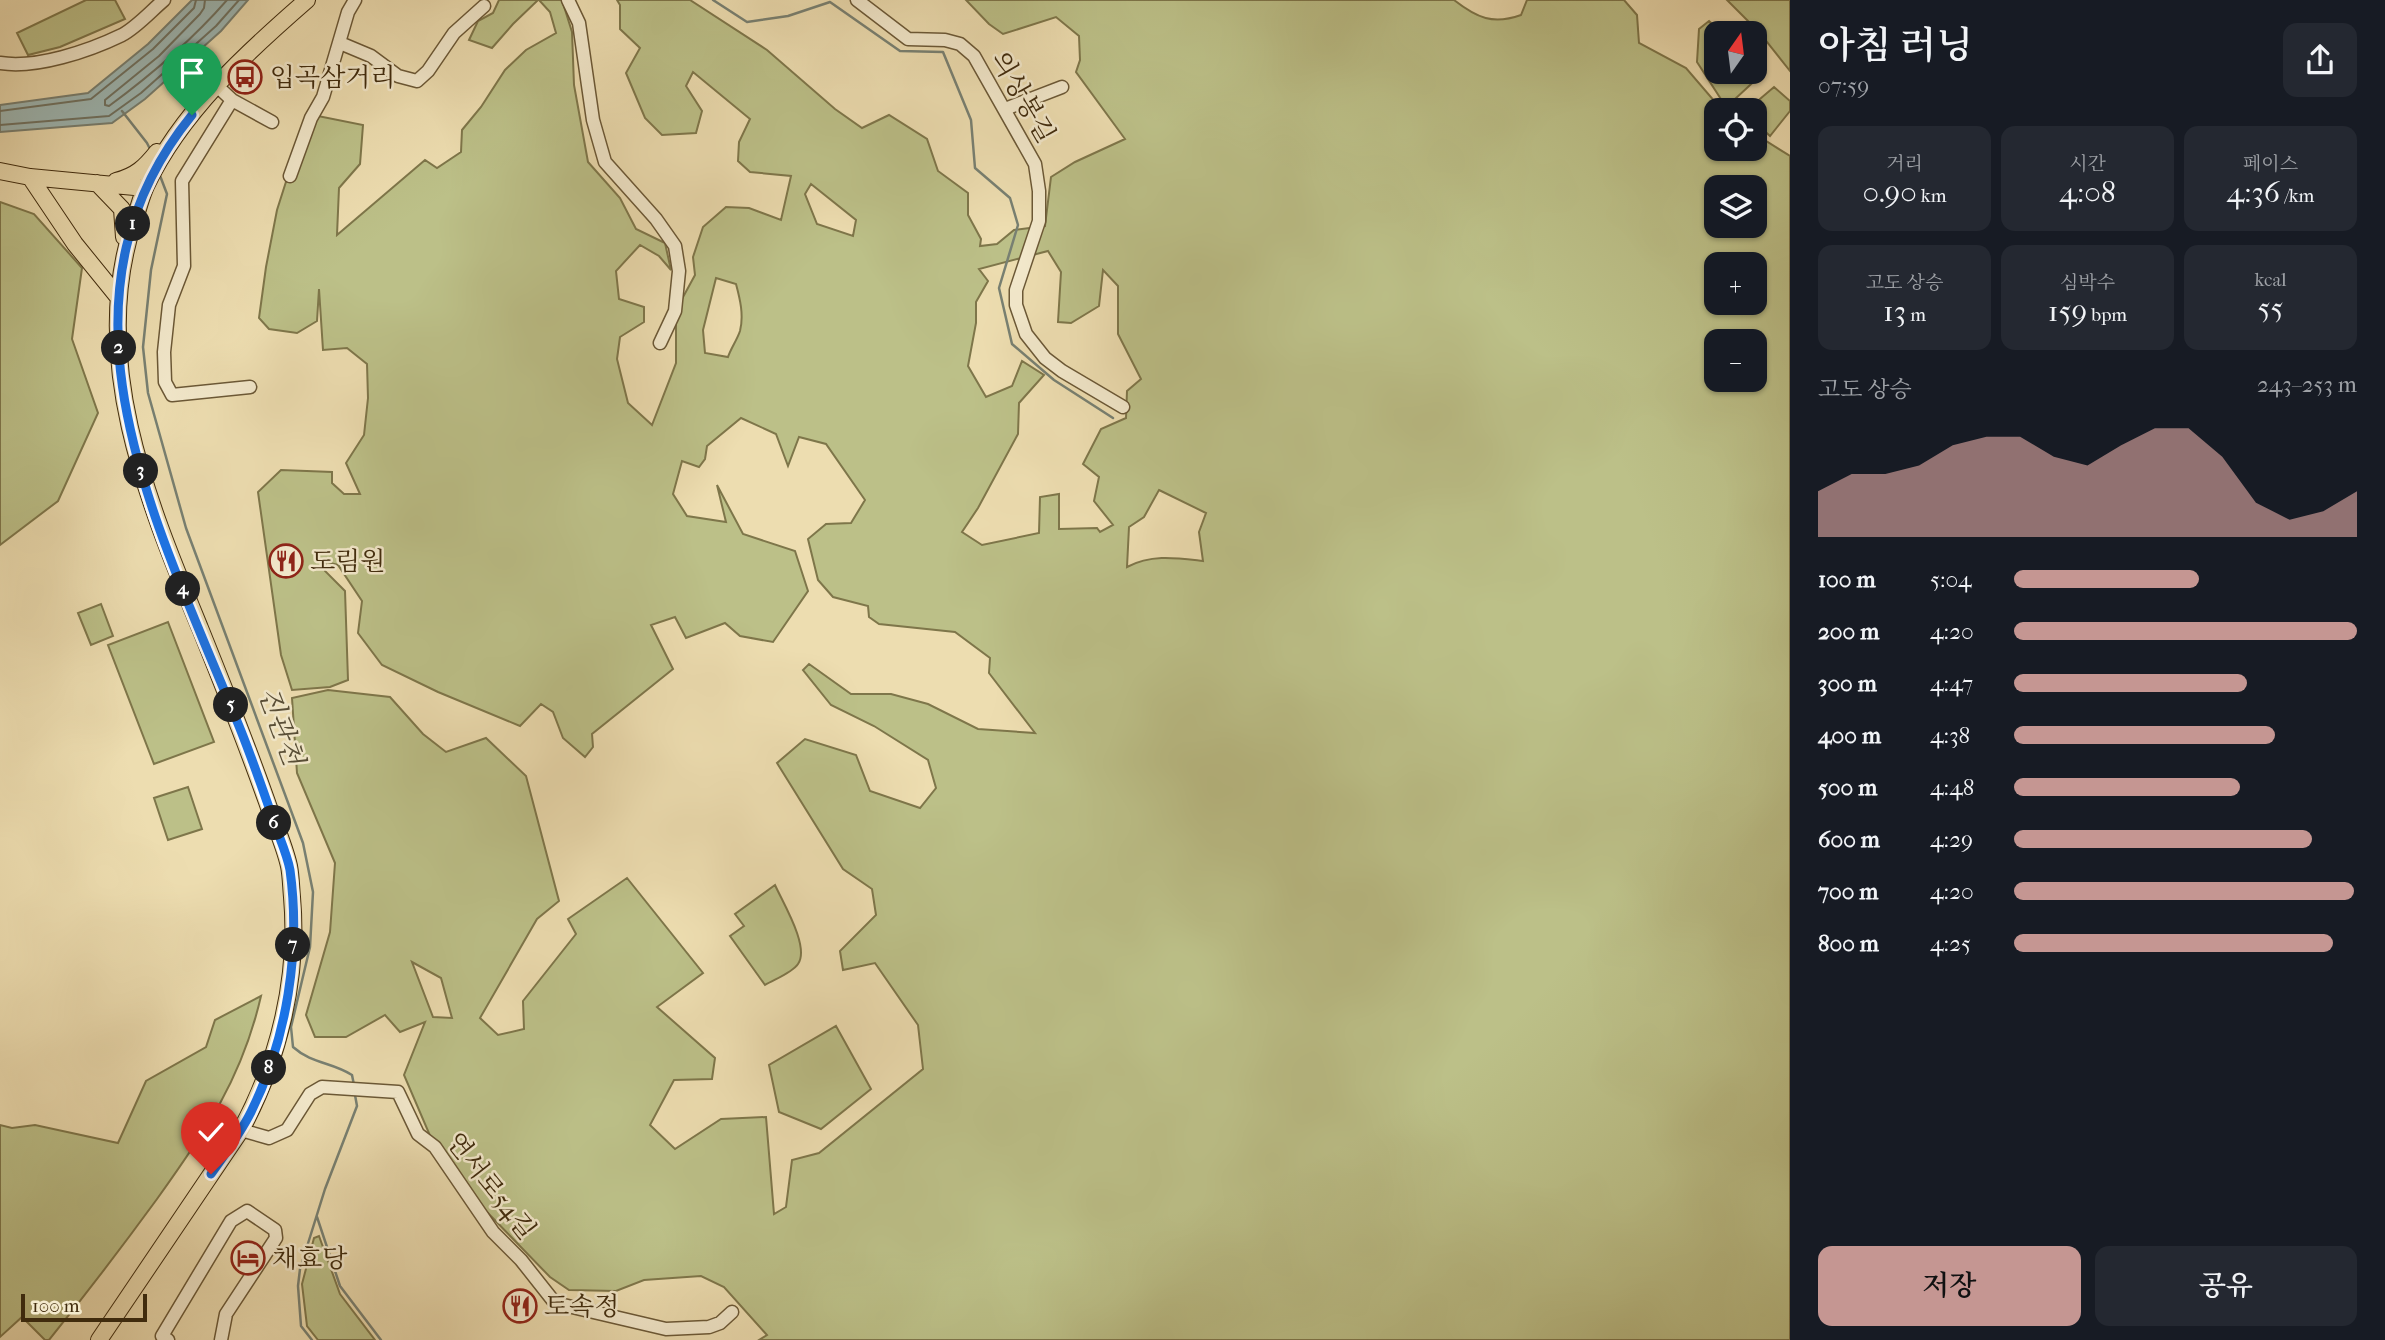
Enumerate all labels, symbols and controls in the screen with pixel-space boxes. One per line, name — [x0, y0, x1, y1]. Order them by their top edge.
north arrow — [1704, 21, 1768, 84]
map controls — [1704, 21, 1767, 392]
text: 아침 러닝 — [1818, 23, 1973, 68]
button: share — [2283, 23, 2357, 97]
pin — [162, 43, 222, 115]
street label: 의상봉길 — [984, 46, 1062, 148]
icon: arrive — [173, 54, 211, 92]
bus stop icon: 입곡삼거리 — [226, 58, 264, 96]
place label: 입곡삼거리 — [270, 62, 396, 93]
text: 07:59 — [1818, 72, 1869, 99]
button: locate — [1704, 98, 1767, 161]
text: 거리 — [1886, 153, 1923, 175]
text: 시간 — [2069, 153, 2106, 175]
text: 페이스 — [2243, 153, 2298, 175]
button: layers — [1704, 175, 1767, 238]
text: 0.90 — [1863, 175, 1917, 210]
text: 4:08 — [2059, 175, 2116, 210]
text: 4:36 — [2227, 175, 2280, 210]
text: km — [1917, 185, 1946, 207]
text: /km — [2280, 185, 2314, 207]
pin: 1 — [116, 206, 150, 242]
text: 1 — [129, 212, 136, 234]
button: + — [1704, 252, 1767, 315]
text: kcal — [2255, 269, 2286, 291]
text: 고도 상승 — [1866, 272, 1943, 294]
text: 심박수 — [2060, 272, 2115, 294]
text: 55 — [2258, 291, 2283, 326]
text: 13 — [1883, 294, 1906, 329]
text: 159 — [2048, 294, 2087, 329]
text: m — [1906, 304, 1926, 326]
text: bpm — [2087, 304, 2127, 326]
button: − — [1704, 329, 1767, 392]
pin: 2 — [102, 330, 136, 366]
text: 2 — [114, 336, 123, 358]
text: 243–253 m — [2257, 371, 2357, 398]
text: 고도 상승 — [1818, 376, 1912, 403]
pin: 3 — [124, 454, 158, 489]
text: 3 — [137, 459, 144, 481]
restaurant icon: 도림원 — [267, 542, 305, 580]
place label: 도림원 — [310, 546, 385, 577]
text: 100 m — [1818, 566, 1876, 593]
text: 5:04 — [1930, 566, 1972, 593]
pin: 4 — [166, 572, 200, 606]
text: 4 — [177, 577, 188, 599]
text: 200 m — [1818, 618, 1879, 645]
text: 4:20 — [1930, 618, 1974, 645]
text: 300 m — [1818, 670, 1877, 697]
text: 4:47 — [1930, 670, 1973, 697]
water label: 진관천 — [252, 682, 311, 772]
pin: 5 — [214, 688, 248, 722]
text: 5 — [226, 693, 235, 715]
text: 400 m — [1818, 722, 1881, 749]
text: 4:38 — [1930, 722, 1970, 749]
text: 500 m — [1818, 774, 1877, 801]
text: 4:48 — [1930, 774, 1974, 801]
pin: 6 — [256, 806, 292, 840]
text: 6 — [268, 811, 279, 833]
text: 600 m — [1818, 826, 1880, 853]
text: 4:29 — [1930, 826, 1973, 853]
text: 700 m — [1818, 878, 1878, 905]
text: 4:20 — [1930, 878, 1974, 905]
pin: 7 — [276, 928, 310, 962]
text: 800 m — [1818, 930, 1879, 957]
text: 4:25 — [1930, 930, 1971, 957]
text: 7 — [288, 933, 297, 955]
pin: 8 — [252, 1050, 286, 1086]
text: 8 — [264, 1056, 273, 1078]
pin — [181, 1102, 241, 1174]
icon: check — [192, 1113, 230, 1151]
street label: 연서로54길 — [440, 1126, 542, 1246]
hotel icon: 채효당 — [229, 1239, 267, 1277]
place label: 채효당 — [272, 1243, 347, 1274]
button: 저장 — [1818, 1246, 2081, 1326]
button: 공유 — [2095, 1246, 2357, 1326]
restaurant icon: 토속정 — [501, 1287, 539, 1325]
scale bar — [21, 1291, 147, 1323]
place label: 토속정 — [544, 1291, 619, 1322]
text: 100 m — [32, 1295, 80, 1317]

